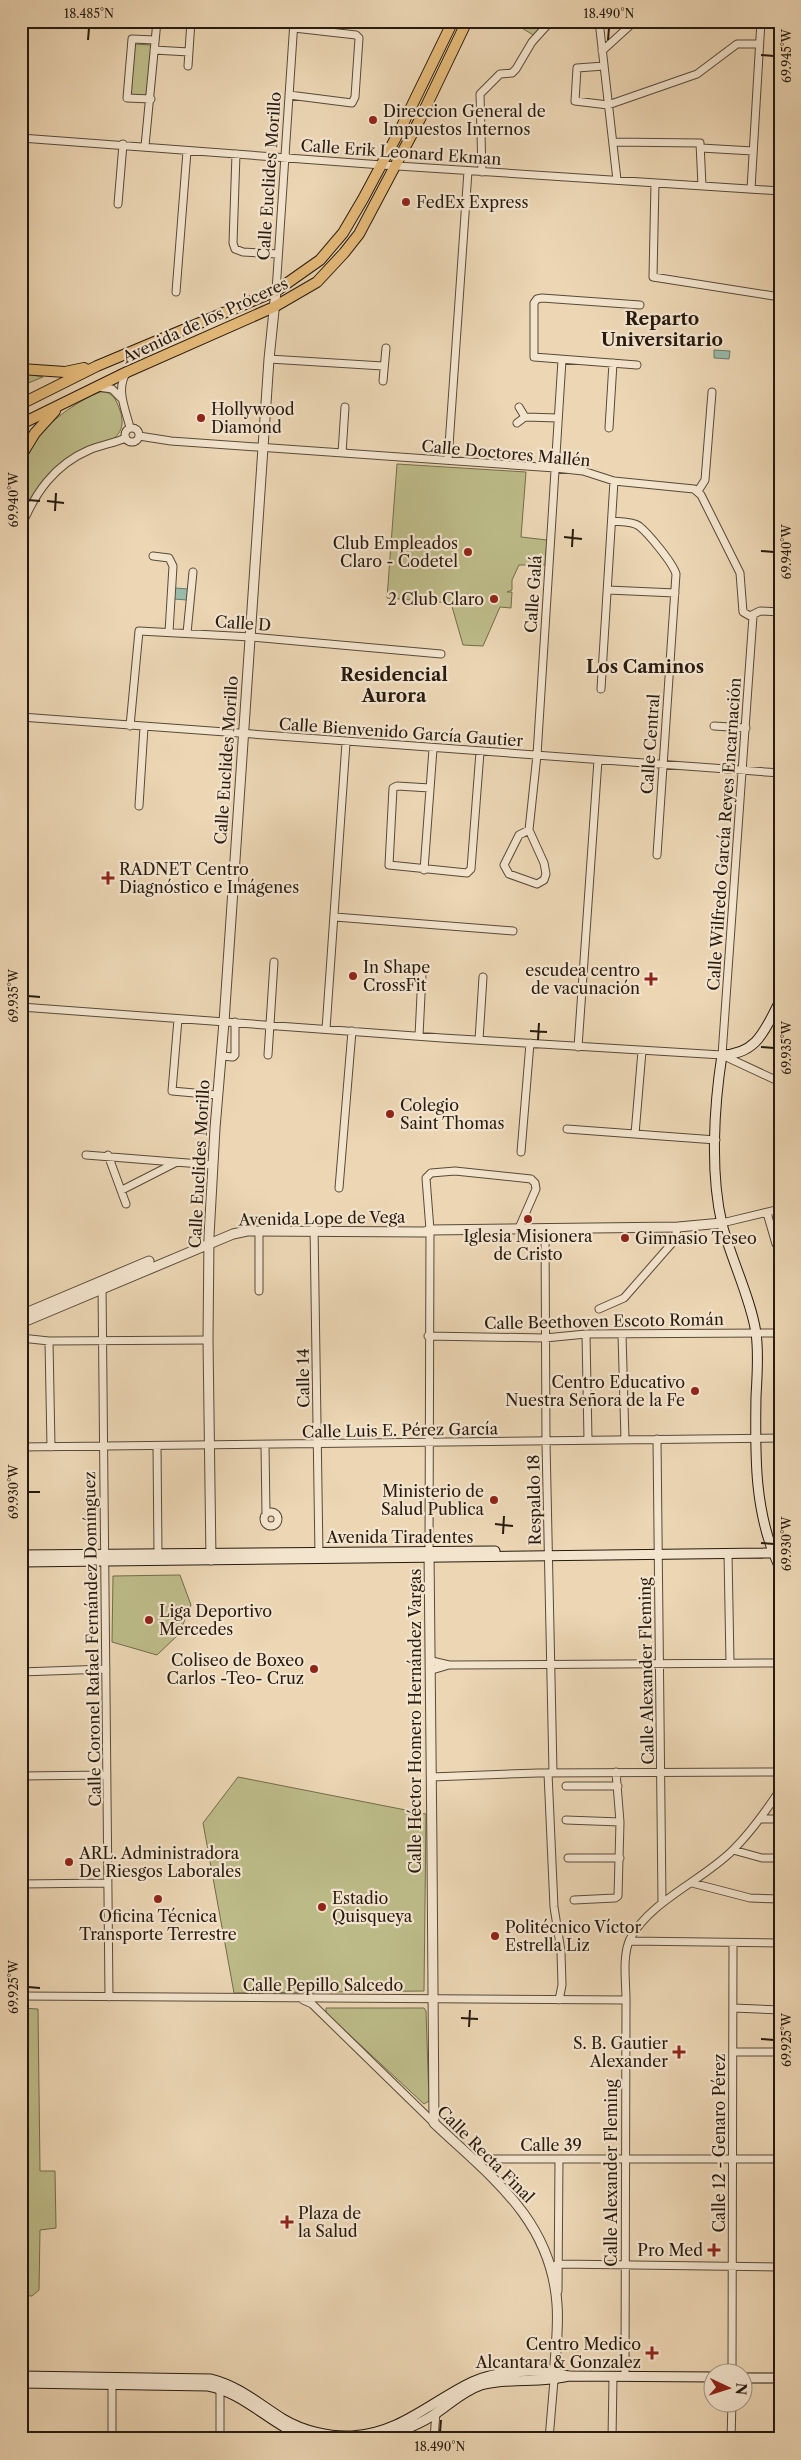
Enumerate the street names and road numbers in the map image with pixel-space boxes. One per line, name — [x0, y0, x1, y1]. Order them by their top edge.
street label: Calle Euclides Morillo — [253, 91, 285, 261]
street label: Calle Erik Leonard Ekman — [300, 135, 502, 169]
street label: Avenida de los Próceres — [118, 273, 291, 368]
street label: Calle Doctores Mallén — [421, 436, 591, 470]
street label: Calle Galá — [520, 554, 546, 634]
street label: Calle D — [214, 611, 272, 635]
street label: Calle Euclides Morillo — [210, 675, 242, 845]
street label: Calle Wilfredo García Reyes Encarnación — [703, 677, 745, 991]
street label: Calle Central — [637, 693, 663, 795]
street label: Calle Bienvenido García Gautier — [278, 713, 524, 751]
street label: Calle Euclides Morillo — [185, 1079, 213, 1249]
street label: Avenida Lope de Vega — [237, 1207, 406, 1229]
street label: Calle Beethoven Escoto Román — [484, 1309, 724, 1333]
street label: Calle 14 — [292, 1348, 314, 1408]
street label: Calle Luis E. Pérez García — [302, 1418, 499, 1442]
street label: Respaldo 18 — [523, 1455, 545, 1545]
street label: Calle Coronel Rafael Fernández Domínguez — [79, 1471, 105, 1807]
street label: Avenida Tiradentes — [326, 1527, 473, 1547]
street label: Calle Héctor Homero Hernández Vargas — [405, 1568, 425, 1874]
street label: Calle Alexander Fleming — [634, 1577, 658, 1765]
street label: Calle Pepillo Salcedo — [243, 1975, 403, 1995]
street label: Calle 12 - Genaro Pérez — [709, 2053, 729, 2233]
street label: Calle Alexander Fleming — [601, 2079, 621, 2267]
street label: Calle Recta Final — [433, 2101, 539, 2207]
street label: Calle 39 — [520, 2135, 582, 2155]

